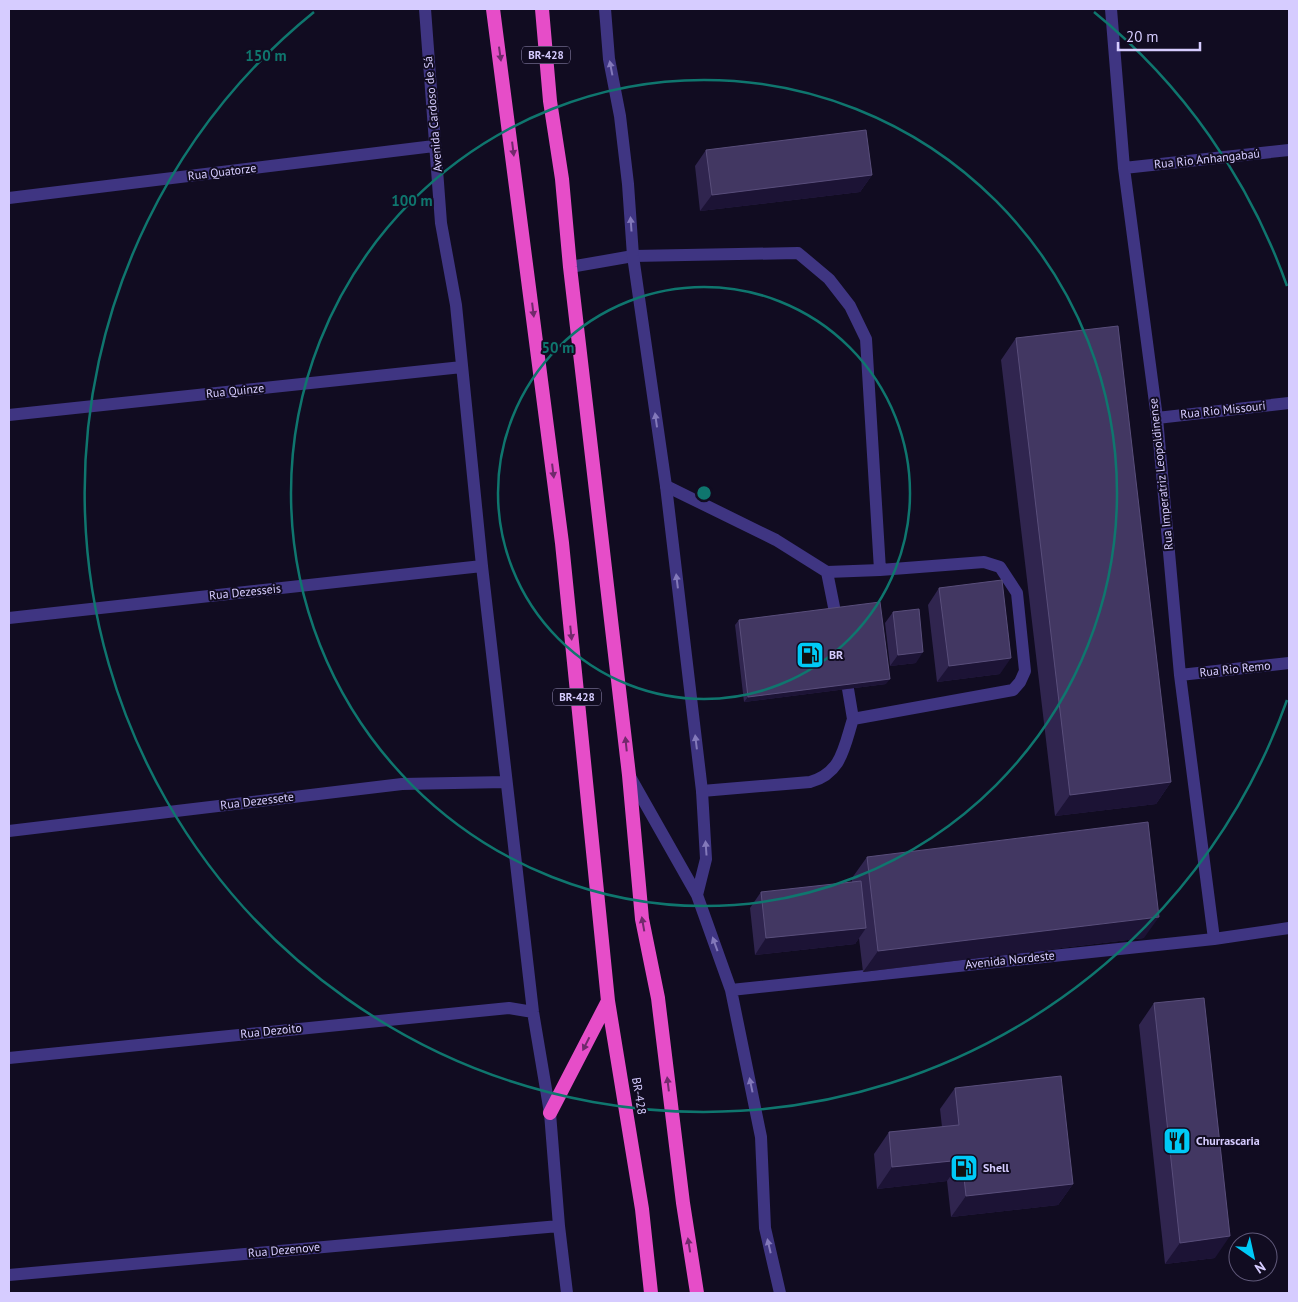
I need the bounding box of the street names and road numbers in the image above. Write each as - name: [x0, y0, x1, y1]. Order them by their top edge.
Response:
- road number: BR-428: [522, 46, 570, 64]
- street label: Avenida Cardoso de Sá: [420, 56, 445, 173]
- street label: Rua Rio Anhangabaú: [1153, 145, 1261, 172]
- street label: Rua Quatorze: [187, 160, 257, 183]
- street label: Rua Quinze: [205, 380, 265, 401]
- street label: Rua Imperatriz Leopoldinense: [1145, 397, 1176, 551]
- street label: Rua Rio Missouri: [1180, 398, 1266, 421]
- street label: Rua Dezesseis: [208, 580, 282, 603]
- street label: Rua Rio Remo: [1199, 657, 1271, 680]
- road number: BR-428: [553, 689, 601, 706]
- street label: Rua Dezessete: [219, 789, 295, 812]
- street label: Avenida Nordeste: [964, 947, 1055, 972]
- street label: Rua Dezoito: [240, 1020, 302, 1041]
- street label: BR-428: [629, 1076, 650, 1116]
- street label: Rua Dezenove: [247, 1239, 321, 1260]

